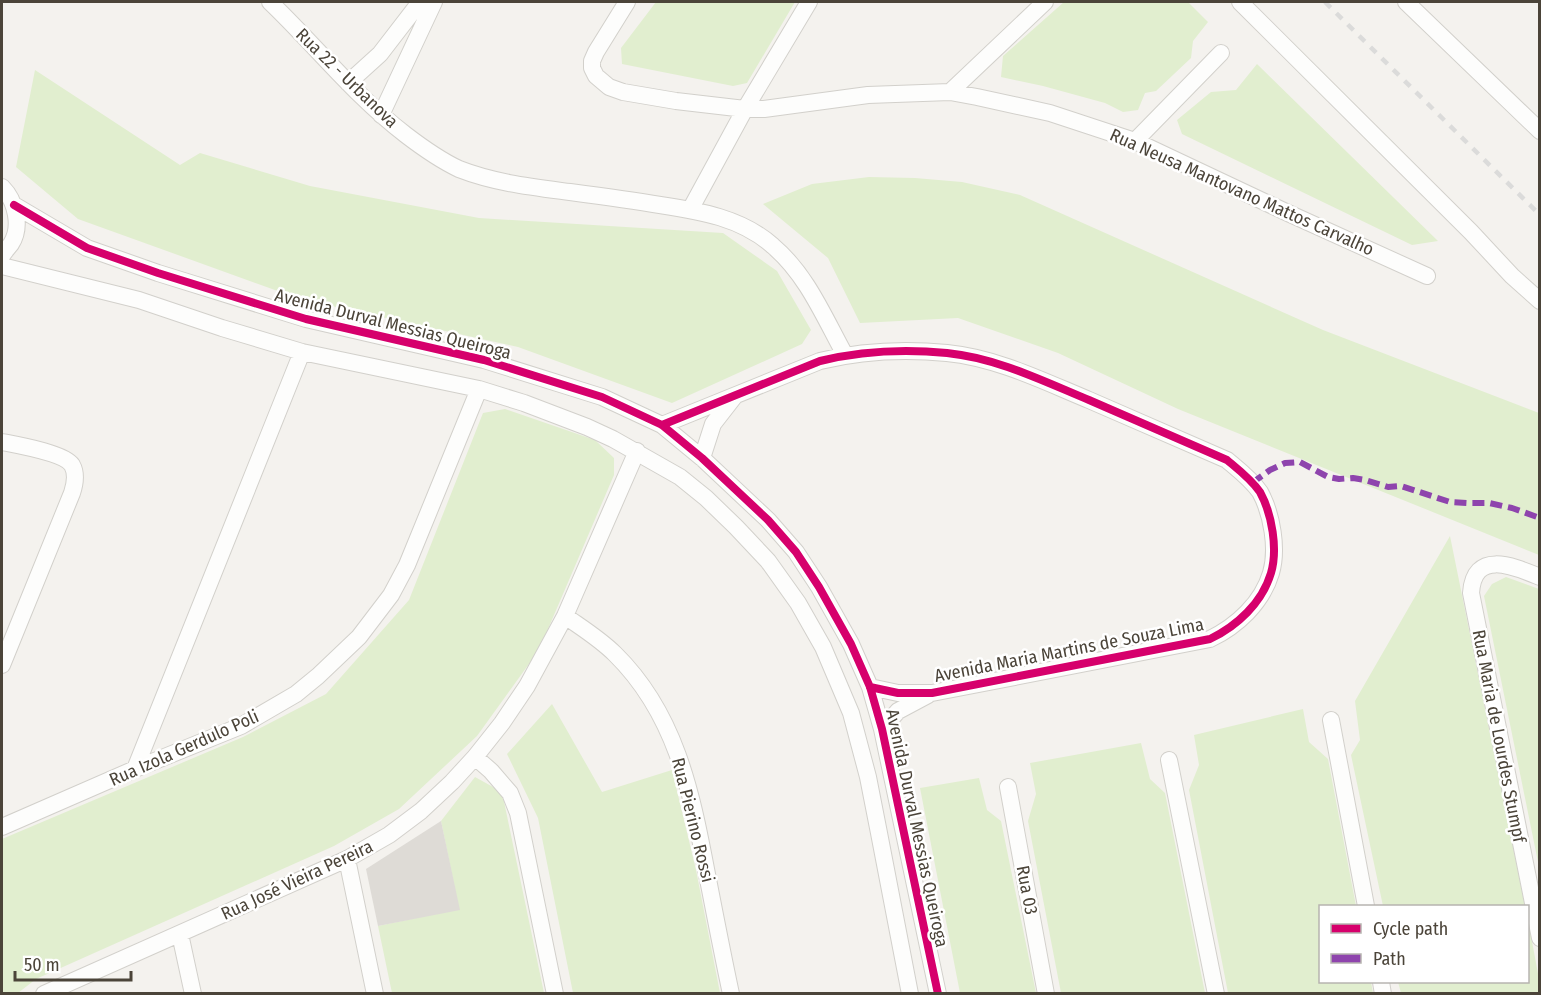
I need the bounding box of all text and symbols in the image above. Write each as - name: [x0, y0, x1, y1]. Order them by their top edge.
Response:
- street label: Rua 22 - Urbanova: [291, 24, 403, 133]
- street label: Rua Neusa Mantovano Mattos Carvalho: [1107, 124, 1377, 260]
- street label: Avenida Durval Messias Queiroga: [272, 284, 514, 364]
- street label: Avenida Maria Martins de Souza Lima: [932, 613, 1206, 687]
- street label: Rua Maria de Lourdes Stumpf: [1468, 628, 1531, 846]
- street label: Rua Izola Gerdulo Poli: [106, 705, 262, 791]
- street label: Avenida Durval Messias Queiroga: [881, 707, 953, 949]
- street label: Rua Pierino Rossi: [667, 755, 719, 885]
- street label: Rua José Vieira Pereira: [218, 835, 377, 925]
- street label: Rua 03: [1011, 864, 1043, 916]
- legend: [1319, 905, 1529, 983]
- text: Cycle path: [1373, 918, 1448, 940]
- scale bar: [15, 944, 130, 982]
- text: Path: [1373, 948, 1406, 970]
- text: 50 m: [24, 954, 60, 976]

